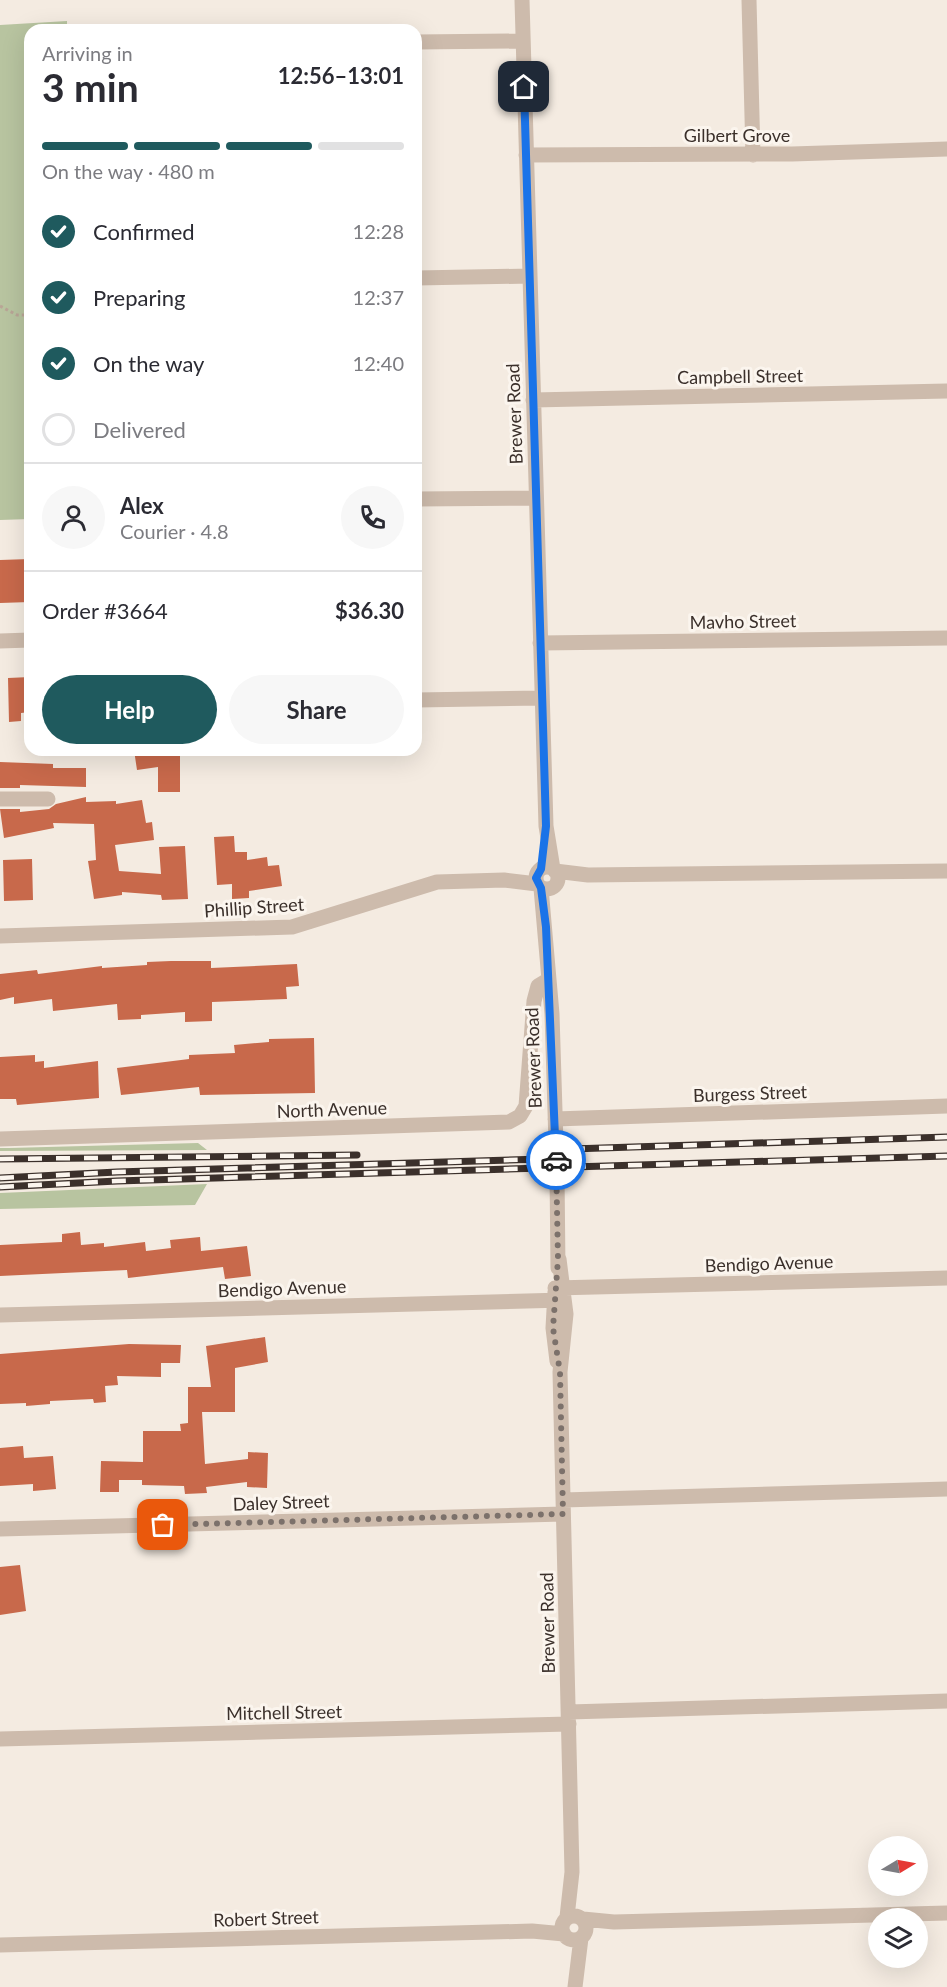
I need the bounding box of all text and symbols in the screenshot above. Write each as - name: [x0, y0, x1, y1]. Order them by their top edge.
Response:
- text: Arriving in: [42, 41, 133, 65]
- pin: [498, 61, 549, 112]
- text: 12:56–13:01: [278, 62, 404, 89]
- text: 3 min: [42, 64, 139, 110]
- icon: home: [507, 70, 540, 103]
- street label: Gilbert Grove: [684, 124, 790, 146]
- text: On the way · 480 m: [42, 159, 215, 183]
- icon: check: [42, 215, 75, 248]
- text: Confirmed: [93, 218, 195, 245]
- text: 12:28: [353, 219, 404, 243]
- icon: check: [42, 281, 75, 314]
- text: Preparing: [93, 284, 185, 311]
- text: 12:37: [353, 285, 404, 309]
- icon: check: [42, 347, 75, 380]
- text: On the way: [93, 350, 204, 377]
- text: 12:40: [353, 351, 404, 375]
- street label: Brewer Road: [501, 363, 527, 465]
- street label: Campbell Street: [677, 364, 804, 388]
- text: Delivered: [93, 416, 186, 443]
- button: person: [42, 486, 105, 549]
- button: phone: [341, 486, 404, 549]
- text: Alex: [120, 492, 164, 519]
- text: Courier · 4.8: [120, 519, 229, 543]
- text: Order #3664: [42, 597, 168, 624]
- text: $36.30: [335, 597, 404, 624]
- street label: Mavho Street: [689, 609, 797, 633]
- button: Help: [42, 675, 217, 744]
- button: Share: [229, 675, 404, 744]
- street label: Phillip Street: [203, 893, 305, 921]
- street label: Brewer Road: [520, 1007, 546, 1109]
- street label: Burgess Street: [693, 1080, 808, 1106]
- street label: North Avenue: [276, 1096, 388, 1122]
- courier: [526, 1130, 586, 1190]
- icon: car: [540, 1144, 573, 1177]
- street label: Bendigo Avenue: [704, 1250, 834, 1276]
- street label: Bendigo Avenue: [217, 1275, 347, 1301]
- street label: Daley Street: [232, 1489, 330, 1515]
- pin: [137, 1499, 188, 1550]
- icon: bag: [146, 1508, 179, 1541]
- street label: Brewer Road: [535, 1572, 559, 1674]
- street label: Mitchell Street: [226, 1700, 343, 1724]
- north arrow: [868, 1836, 928, 1896]
- map controls: [868, 1836, 928, 1968]
- street label: Robert Street: [213, 1905, 320, 1931]
- button: layers: [868, 1908, 928, 1968]

